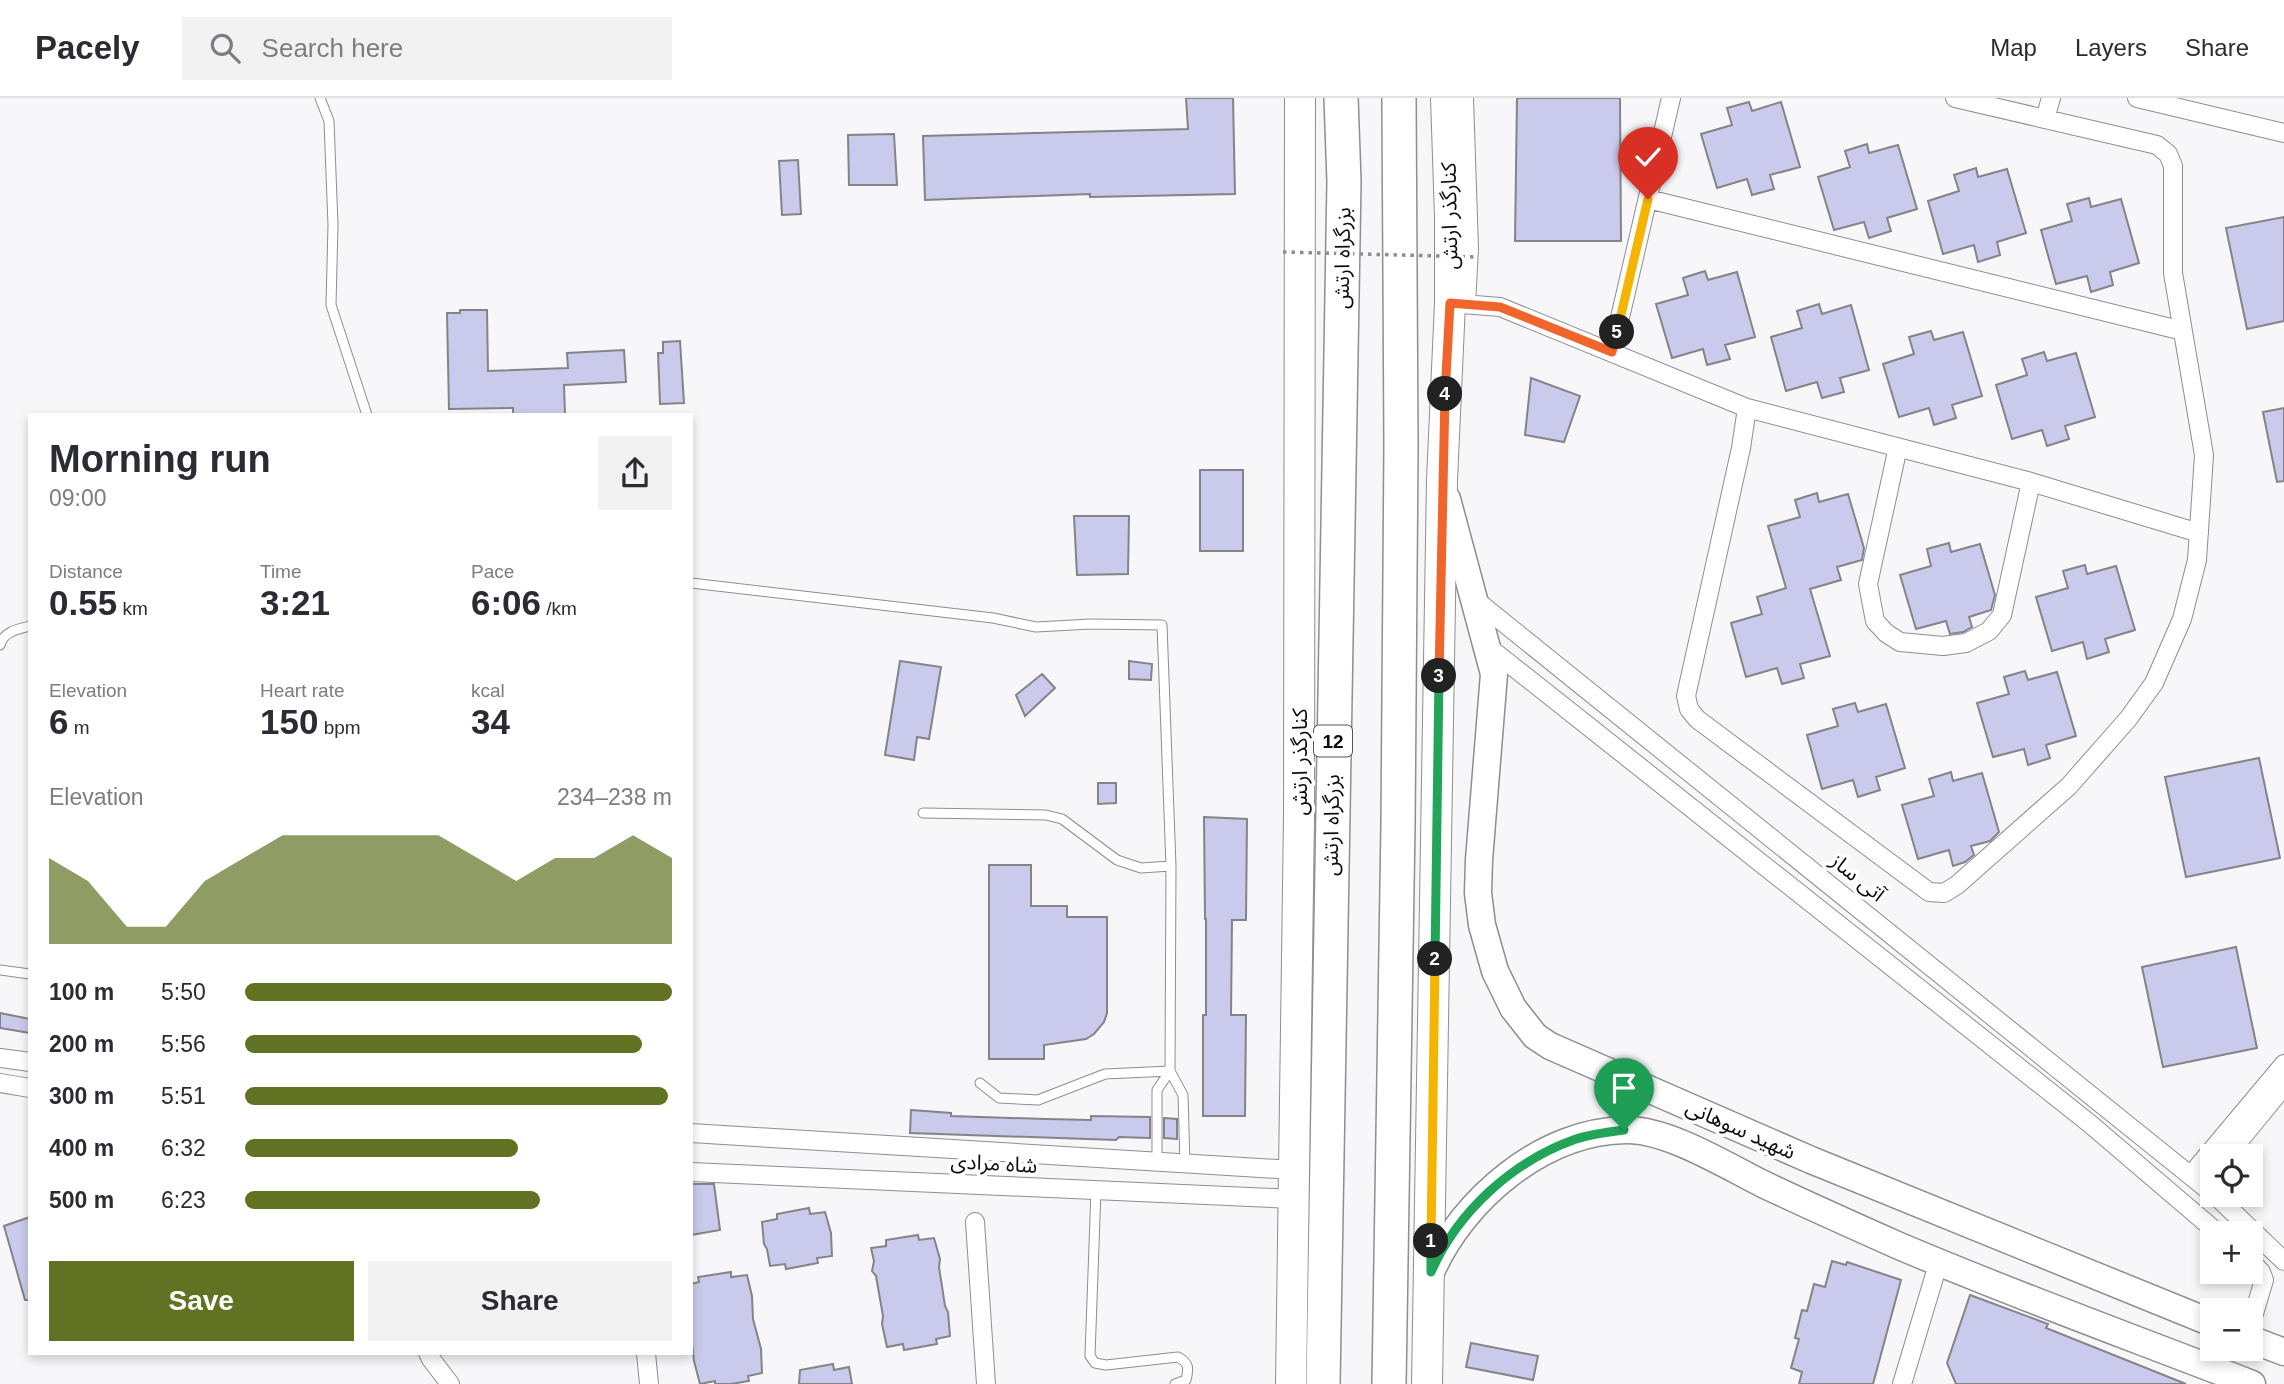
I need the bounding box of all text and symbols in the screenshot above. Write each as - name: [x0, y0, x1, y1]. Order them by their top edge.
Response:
- search box: [182, 17, 672, 80]
- text: Pacely: [35, 29, 140, 66]
- icon: search: [206, 29, 244, 67]
- text: Search here: [262, 33, 403, 63]
- text: Map: [1990, 34, 2037, 61]
- text: Layers: [2075, 34, 2147, 61]
- text: Share: [2185, 34, 2249, 61]
- pin: [1618, 127, 1678, 199]
- icon: check: [1629, 138, 1667, 176]
- street label: کنارگذر ارتش: [1437, 162, 1462, 270]
- street label: بزرگراه ارتش: [1330, 207, 1355, 309]
- pin: 5: [1600, 314, 1634, 350]
- text: 5: [1611, 321, 1622, 342]
- pin: 4: [1428, 376, 1462, 412]
- text: 4: [1439, 383, 1450, 404]
- button: share: [598, 436, 672, 510]
- text: Morning run: [49, 438, 271, 480]
- text: 09:00: [49, 485, 107, 511]
- text: Distance: [49, 561, 123, 582]
- text: Time: [260, 561, 302, 582]
- text: Pace: [471, 561, 514, 582]
- text: 0.55: [49, 583, 117, 622]
- text: 3:21: [260, 583, 330, 622]
- text: 6:06: [471, 583, 541, 622]
- text: km: [117, 598, 148, 619]
- text: /km: [541, 598, 577, 619]
- pin: 3: [1422, 658, 1456, 694]
- text: 3: [1433, 665, 1444, 686]
- text: Elevation: [49, 680, 127, 701]
- text: Heart rate: [260, 680, 344, 701]
- text: kcal: [471, 680, 505, 701]
- text: 6: [49, 702, 68, 741]
- text: 150: [260, 702, 318, 741]
- text: 34: [471, 702, 510, 741]
- street label: کنارگذر ارتش: [1288, 708, 1312, 816]
- text: m: [68, 717, 90, 738]
- text: bpm: [318, 717, 361, 738]
- road number: 12: [1314, 726, 1352, 756]
- street label: بزرگراه ارتش: [1319, 774, 1344, 876]
- text: Elevation: [49, 784, 144, 810]
- text: 234–238 m: [557, 784, 672, 810]
- street label: آتی ساز: [1825, 848, 1890, 907]
- pin: 2: [1418, 942, 1452, 976]
- text: 2: [1429, 948, 1440, 969]
- text: 100 m: [49, 979, 114, 1005]
- text: 5:50: [161, 979, 206, 1005]
- text: 200 m: [49, 1031, 114, 1057]
- text: 5:56: [161, 1031, 206, 1057]
- pin: [1594, 1058, 1654, 1130]
- icon: arrive: [1605, 1069, 1643, 1107]
- text: 300 m: [49, 1083, 114, 1109]
- text: 5:51: [161, 1083, 206, 1109]
- street label: شهید سوهانی: [1682, 1095, 1799, 1164]
- text: 400 m: [49, 1135, 114, 1161]
- text: 6:32: [161, 1135, 206, 1161]
- map controls: [2200, 1144, 2263, 1361]
- button: locate: [2200, 1144, 2263, 1207]
- street label: شاه مرادی: [950, 1149, 1038, 1178]
- text: 500 m: [49, 1187, 114, 1213]
- text: 6:23: [161, 1187, 206, 1213]
- button: +: [2200, 1221, 2263, 1284]
- pin: 1: [1414, 1224, 1448, 1258]
- text: 1: [1425, 1230, 1436, 1251]
- button: Save: [49, 1261, 354, 1341]
- button: Share: [368, 1261, 672, 1341]
- button: −: [2200, 1298, 2263, 1361]

